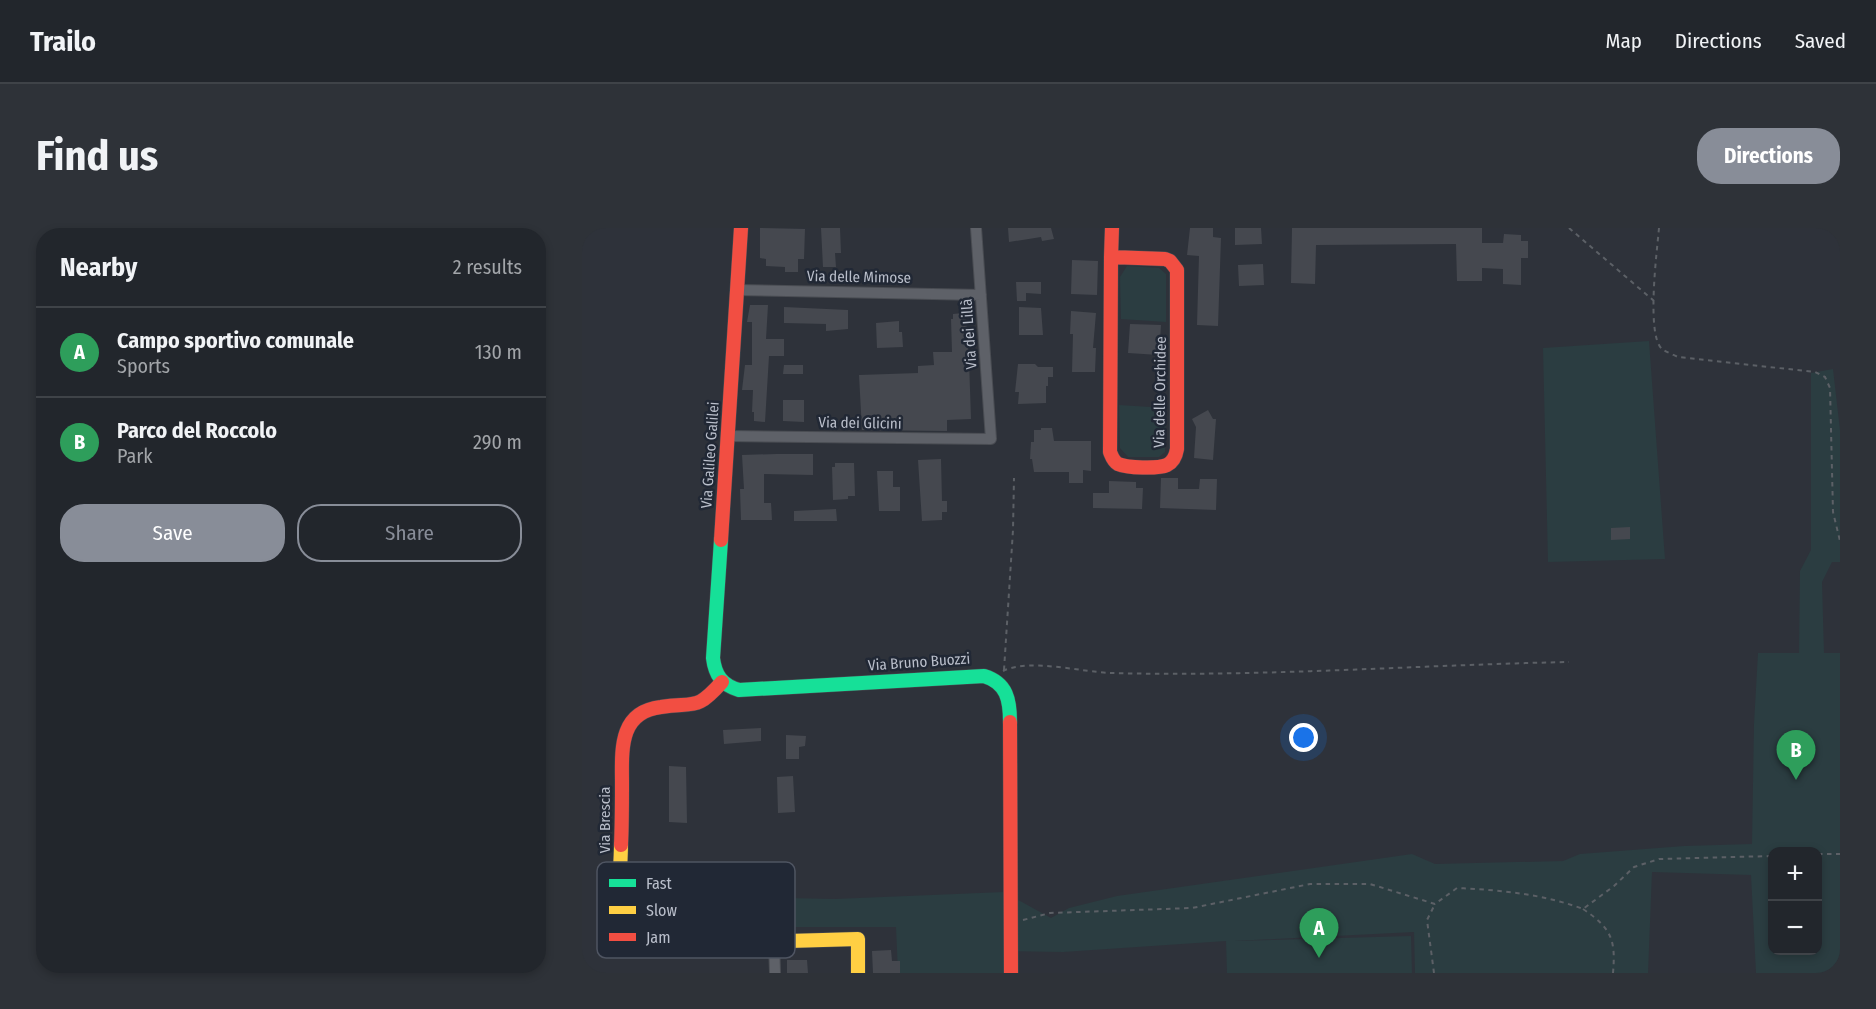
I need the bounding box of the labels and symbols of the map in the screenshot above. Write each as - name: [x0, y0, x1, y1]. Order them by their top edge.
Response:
- street label: Via delle Mimose: [807, 267, 911, 287]
- street label: Via dei Lillà: [958, 298, 980, 370]
- street label: Via delle Orchidee: [1150, 336, 1170, 448]
- street label: Via Galileo Galilei: [697, 401, 723, 509]
- street label: Via dei Glicini: [818, 413, 902, 433]
- street label: Via Bruno Buozzi: [867, 649, 971, 675]
- your location: [1289, 723, 1318, 752]
- pin: B: [1776, 730, 1816, 780]
- street label: Via Brescia: [596, 787, 614, 853]
- legend: [597, 862, 795, 958]
- text: Fast: [646, 874, 673, 893]
- text: Slow: [646, 901, 677, 920]
- pin: A: [1300, 908, 1338, 958]
- text: Jam: [646, 928, 671, 947]

